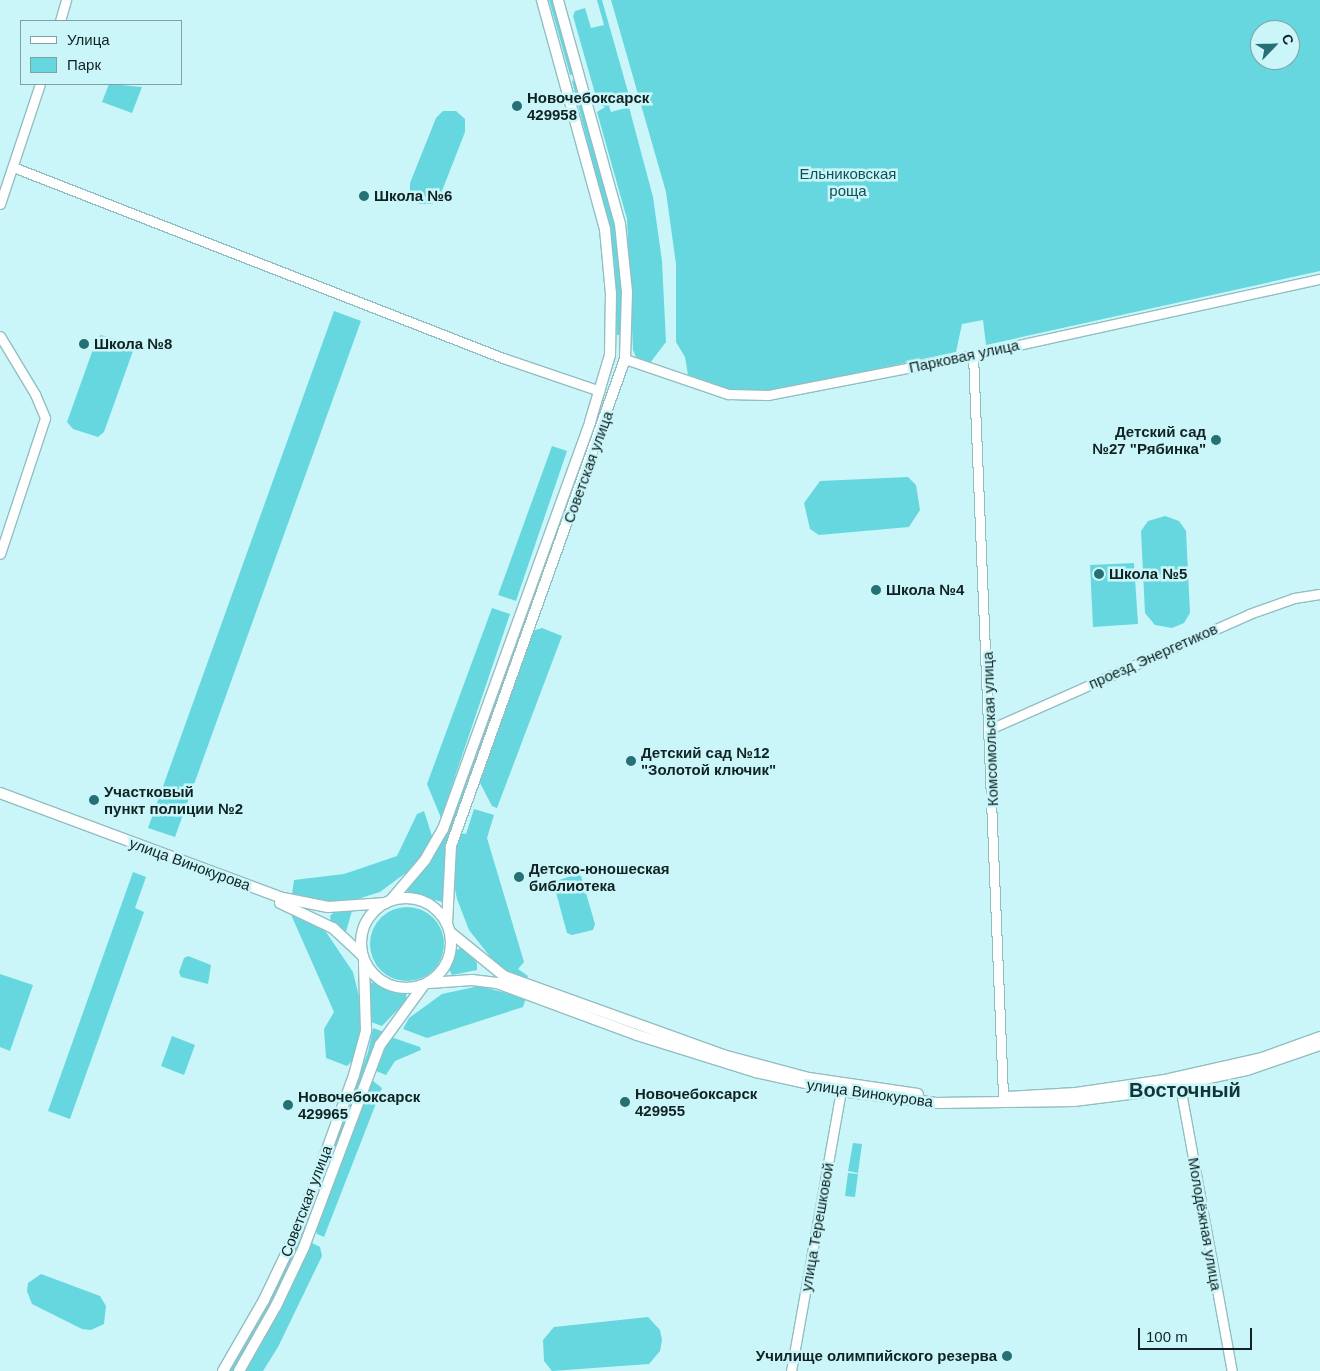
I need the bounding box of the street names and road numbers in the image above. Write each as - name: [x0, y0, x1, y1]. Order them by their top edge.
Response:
- street label: Парковая улица: [907, 336, 1021, 376]
- street label: Советская улица: [559, 409, 617, 525]
- street label: проезд Энергетиков: [1086, 619, 1220, 693]
- street label: Комсомольская улица: [978, 651, 1002, 807]
- street label: улица Винокурова: [127, 834, 253, 894]
- street label: улица Винокурова: [806, 1075, 934, 1111]
- street label: Советская улица: [276, 1143, 336, 1259]
- street label: Молодёжная улица: [1184, 1156, 1226, 1292]
- street label: улица Терешковой: [797, 1161, 837, 1293]

